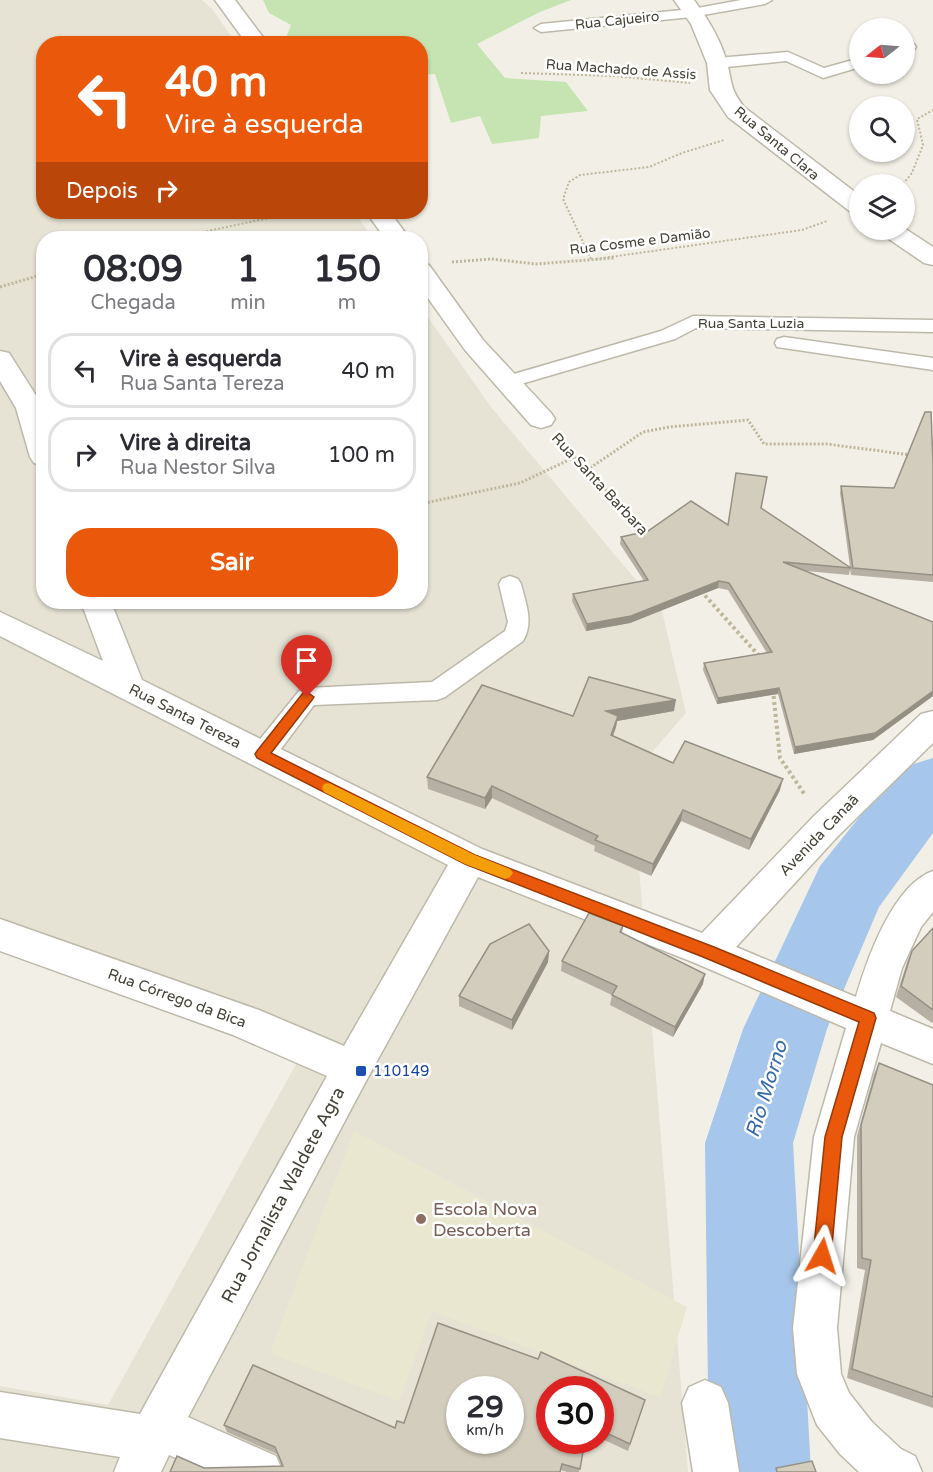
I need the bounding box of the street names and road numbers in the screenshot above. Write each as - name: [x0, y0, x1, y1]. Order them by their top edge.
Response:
- street label: Rua Cajueiro: [574, 8, 660, 33]
- street label: Rua Machado de Assis: [545, 56, 697, 83]
- street label: Rua Santa Clara: [731, 103, 823, 184]
- street label: Rua Cosme e Damião: [569, 224, 711, 259]
- street label: Rua Santa Luzia: [698, 315, 804, 332]
- street label: Rua Santa Barbara: [548, 429, 652, 539]
- street label: Rua Santa Tereza: [126, 680, 244, 752]
- street label: Avenida Canaã: [776, 790, 862, 880]
- street label: Rua Córrego da Bica: [105, 965, 249, 1031]
- street label: Rua Jornalista Waldete Agra: [217, 1083, 349, 1307]

